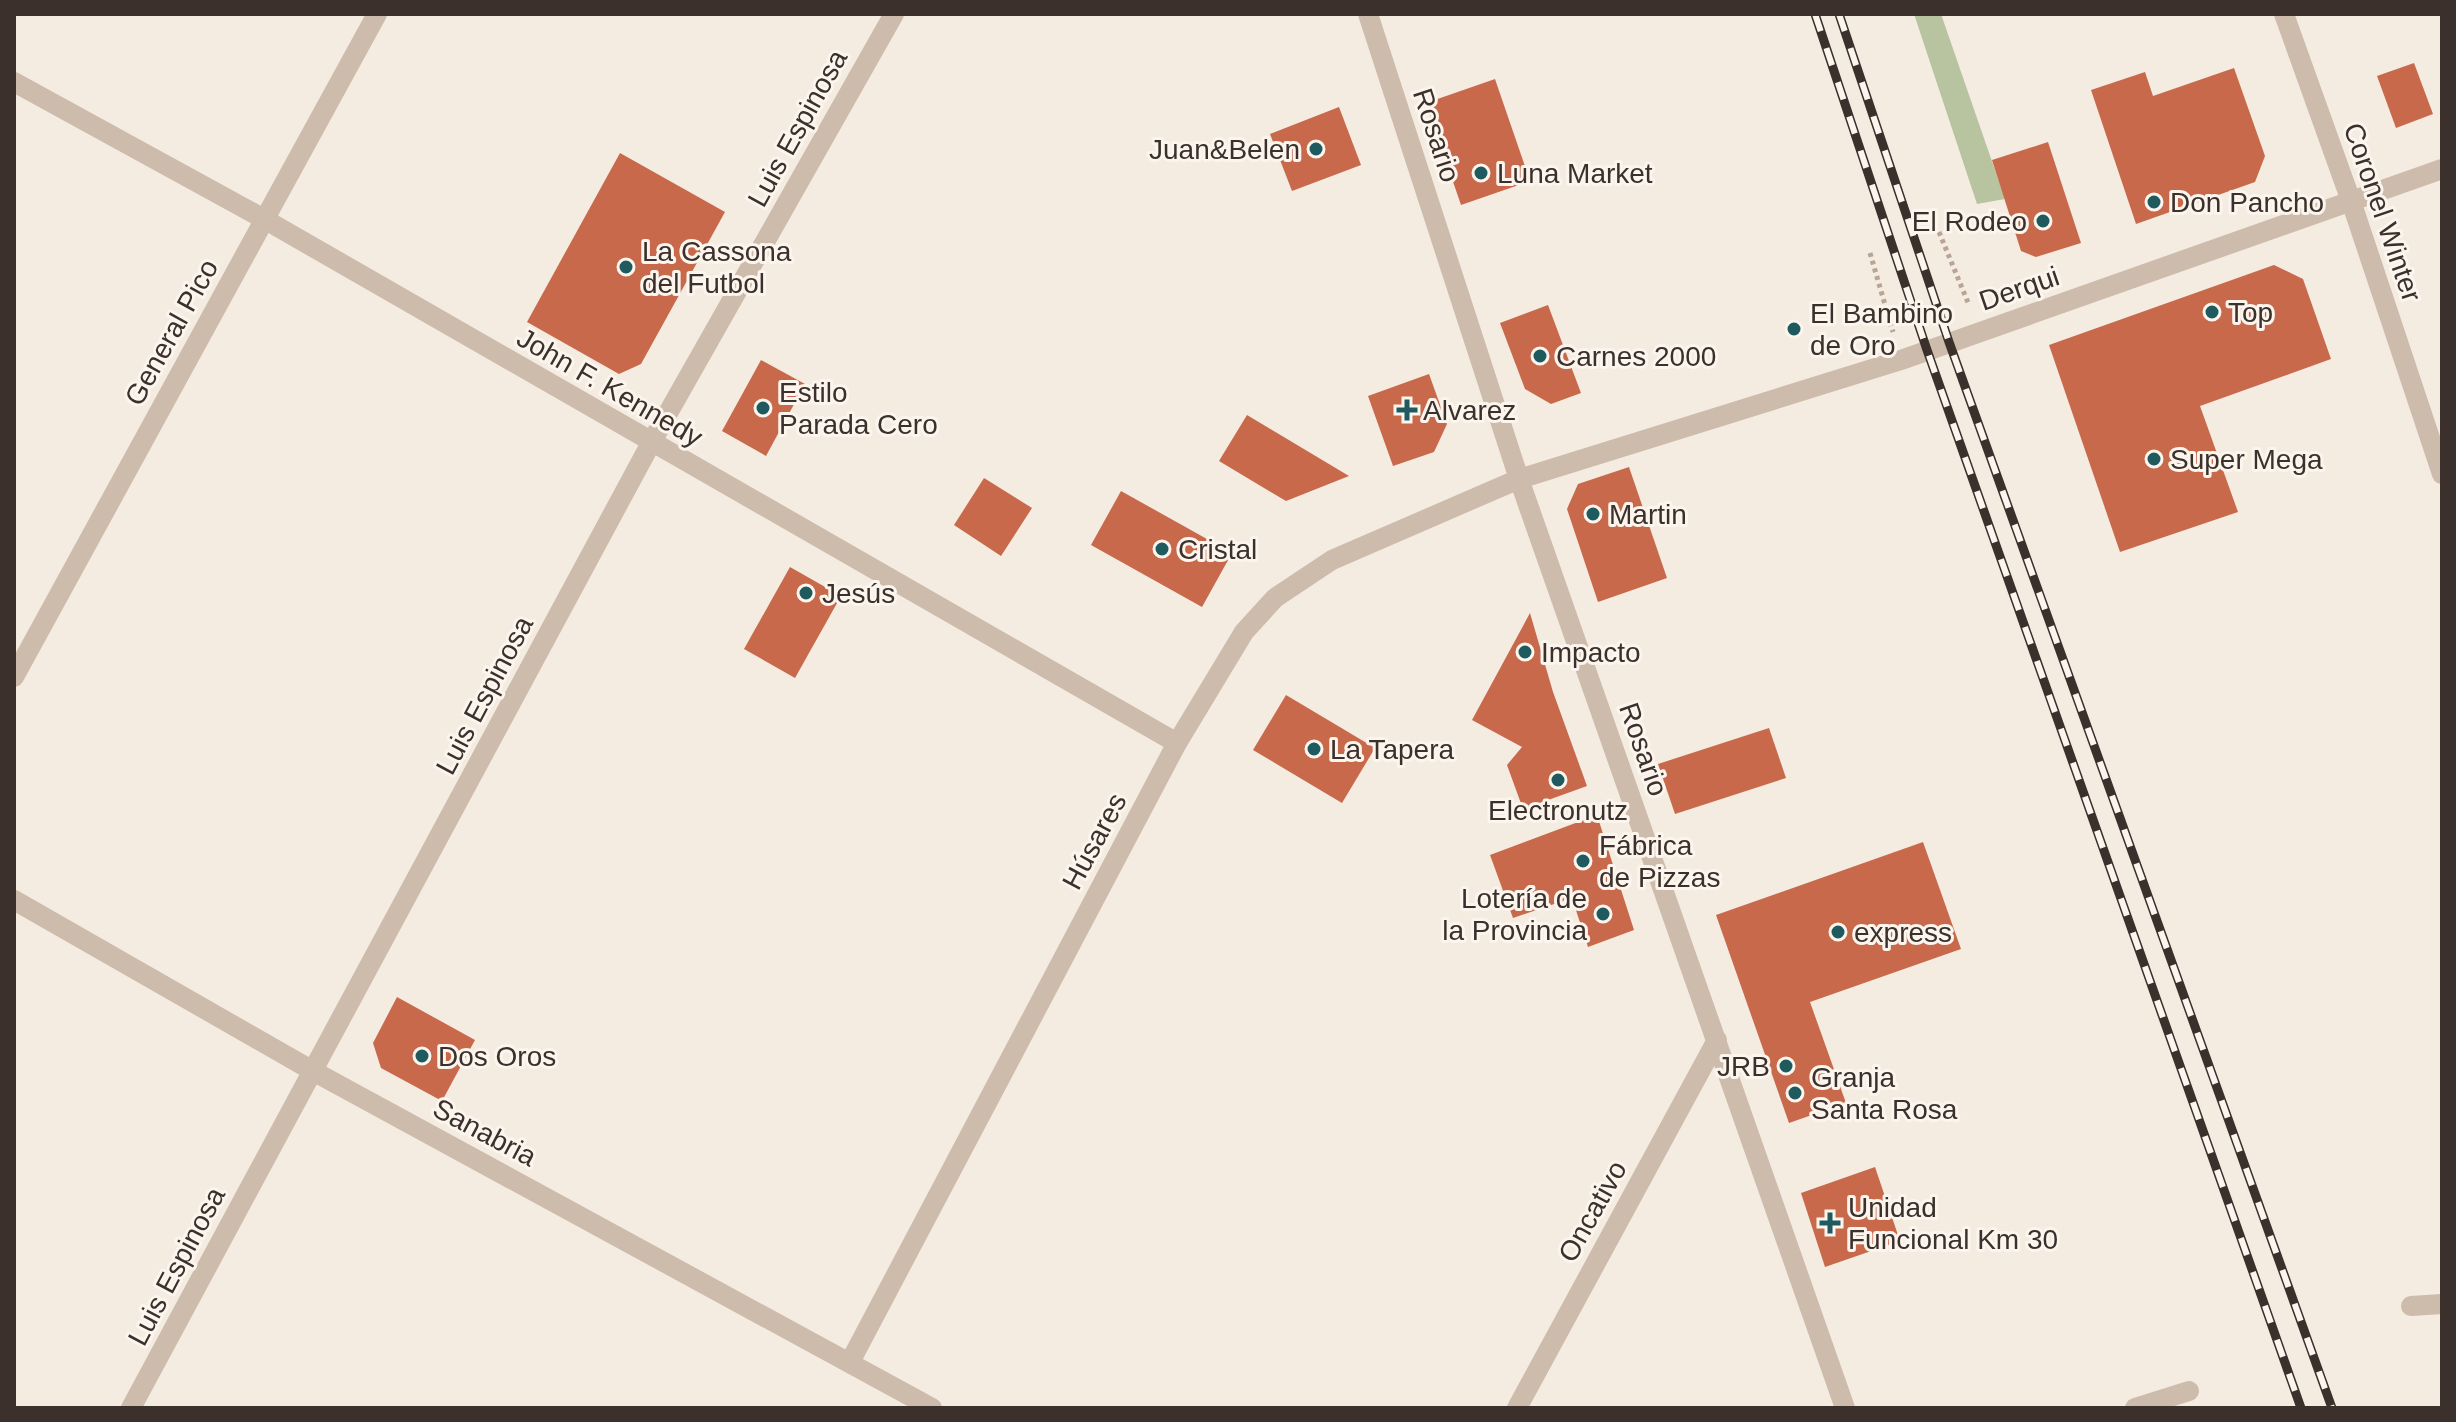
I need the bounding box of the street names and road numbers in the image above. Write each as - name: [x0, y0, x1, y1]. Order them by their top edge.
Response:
- street label: Luis Espinosa: [742, 44, 853, 212]
- street label: Rosario: [1407, 84, 1466, 186]
- street label: Coronel Winter: [2337, 119, 2428, 305]
- street label: General Pico: [119, 254, 224, 411]
- street label: Derqui: [1975, 260, 2063, 317]
- street label: John F. Kennedy: [512, 322, 708, 453]
- street label: Luis Espinosa: [430, 611, 539, 779]
- street label: Rosario: [1613, 699, 1674, 800]
- street label: Húsares: [1056, 788, 1133, 895]
- street label: Sanabria: [428, 1092, 542, 1173]
- street label: Oncativo: [1552, 1155, 1633, 1267]
- street label: Luis Espinosa: [122, 1182, 231, 1350]

